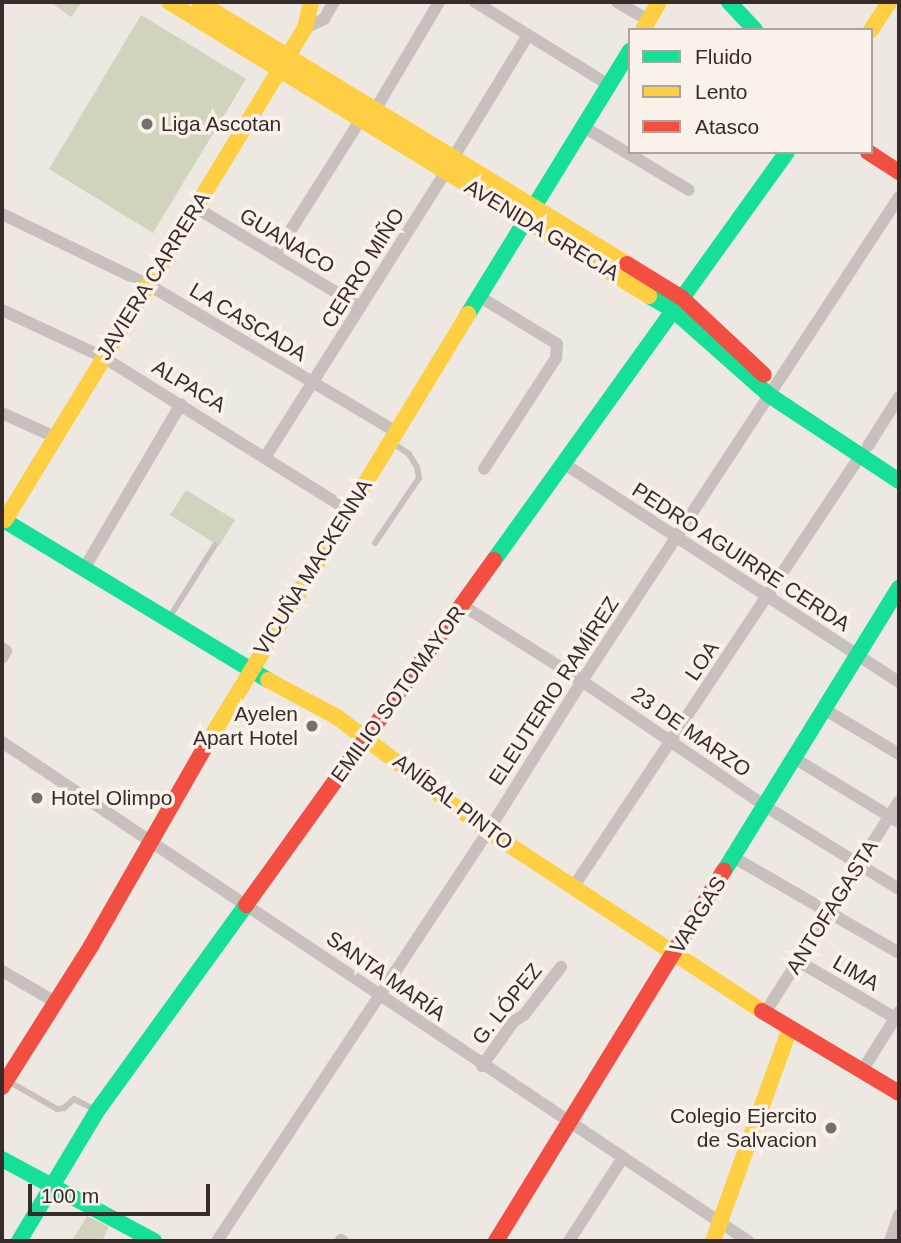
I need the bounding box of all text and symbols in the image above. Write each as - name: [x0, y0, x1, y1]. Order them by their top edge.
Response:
- legend: [628, 28, 873, 154]
- text: Fluido: [695, 45, 752, 68]
- text: Lento: [695, 80, 748, 103]
- place label: Liga Ascotan: [161, 111, 282, 137]
- text: Atasco: [695, 115, 759, 138]
- marker: Liga Ascotan: [139, 116, 155, 132]
- street label: AVENIDA GRECIA: [460, 174, 624, 286]
- street label: JAVIERA CARRERA: [91, 187, 215, 365]
- street label: GUANACO: [235, 203, 339, 279]
- street label: CERRO MIÑO: [316, 203, 410, 333]
- street label: LA CASCADA: [184, 277, 312, 367]
- street label: ALPACA: [148, 354, 230, 418]
- street label: VICUÑA MACKENNA: [248, 474, 378, 660]
- street label: PEDRO AGUIRRE CERDA: [627, 477, 855, 637]
- street label: ELEUTERIO RAMÍREZ: [484, 592, 624, 790]
- street label: EMILIO SOTOMAYOR: [326, 601, 470, 787]
- street label: LOA: [680, 637, 724, 685]
- street label: 23 DE MARZO: [626, 682, 756, 782]
- place label: Ayelen Apart Hotel: [193, 701, 298, 751]
- marker: Ayelen Apart Hotel: [304, 718, 320, 734]
- street label: ANÍBAL PINTO: [388, 749, 518, 855]
- place label: Hotel Olimpo: [51, 785, 172, 811]
- marker: Hotel Olimpo: [29, 790, 45, 806]
- street label: ANTOFAGASTA: [781, 835, 883, 979]
- street label: VARGAS: [665, 872, 731, 958]
- street label: SANTA MARÍA: [321, 925, 451, 1027]
- street label: LIMA: [828, 950, 884, 996]
- street label: G. LÓPEZ: [467, 958, 547, 1050]
- place label: Colegio Ejercito de Salvacion: [670, 1103, 817, 1153]
- marker: Colegio Ejercito de Salvacion: [823, 1120, 839, 1136]
- scale bar: [32, 1170, 214, 1214]
- text: 100 m: [41, 1184, 99, 1207]

